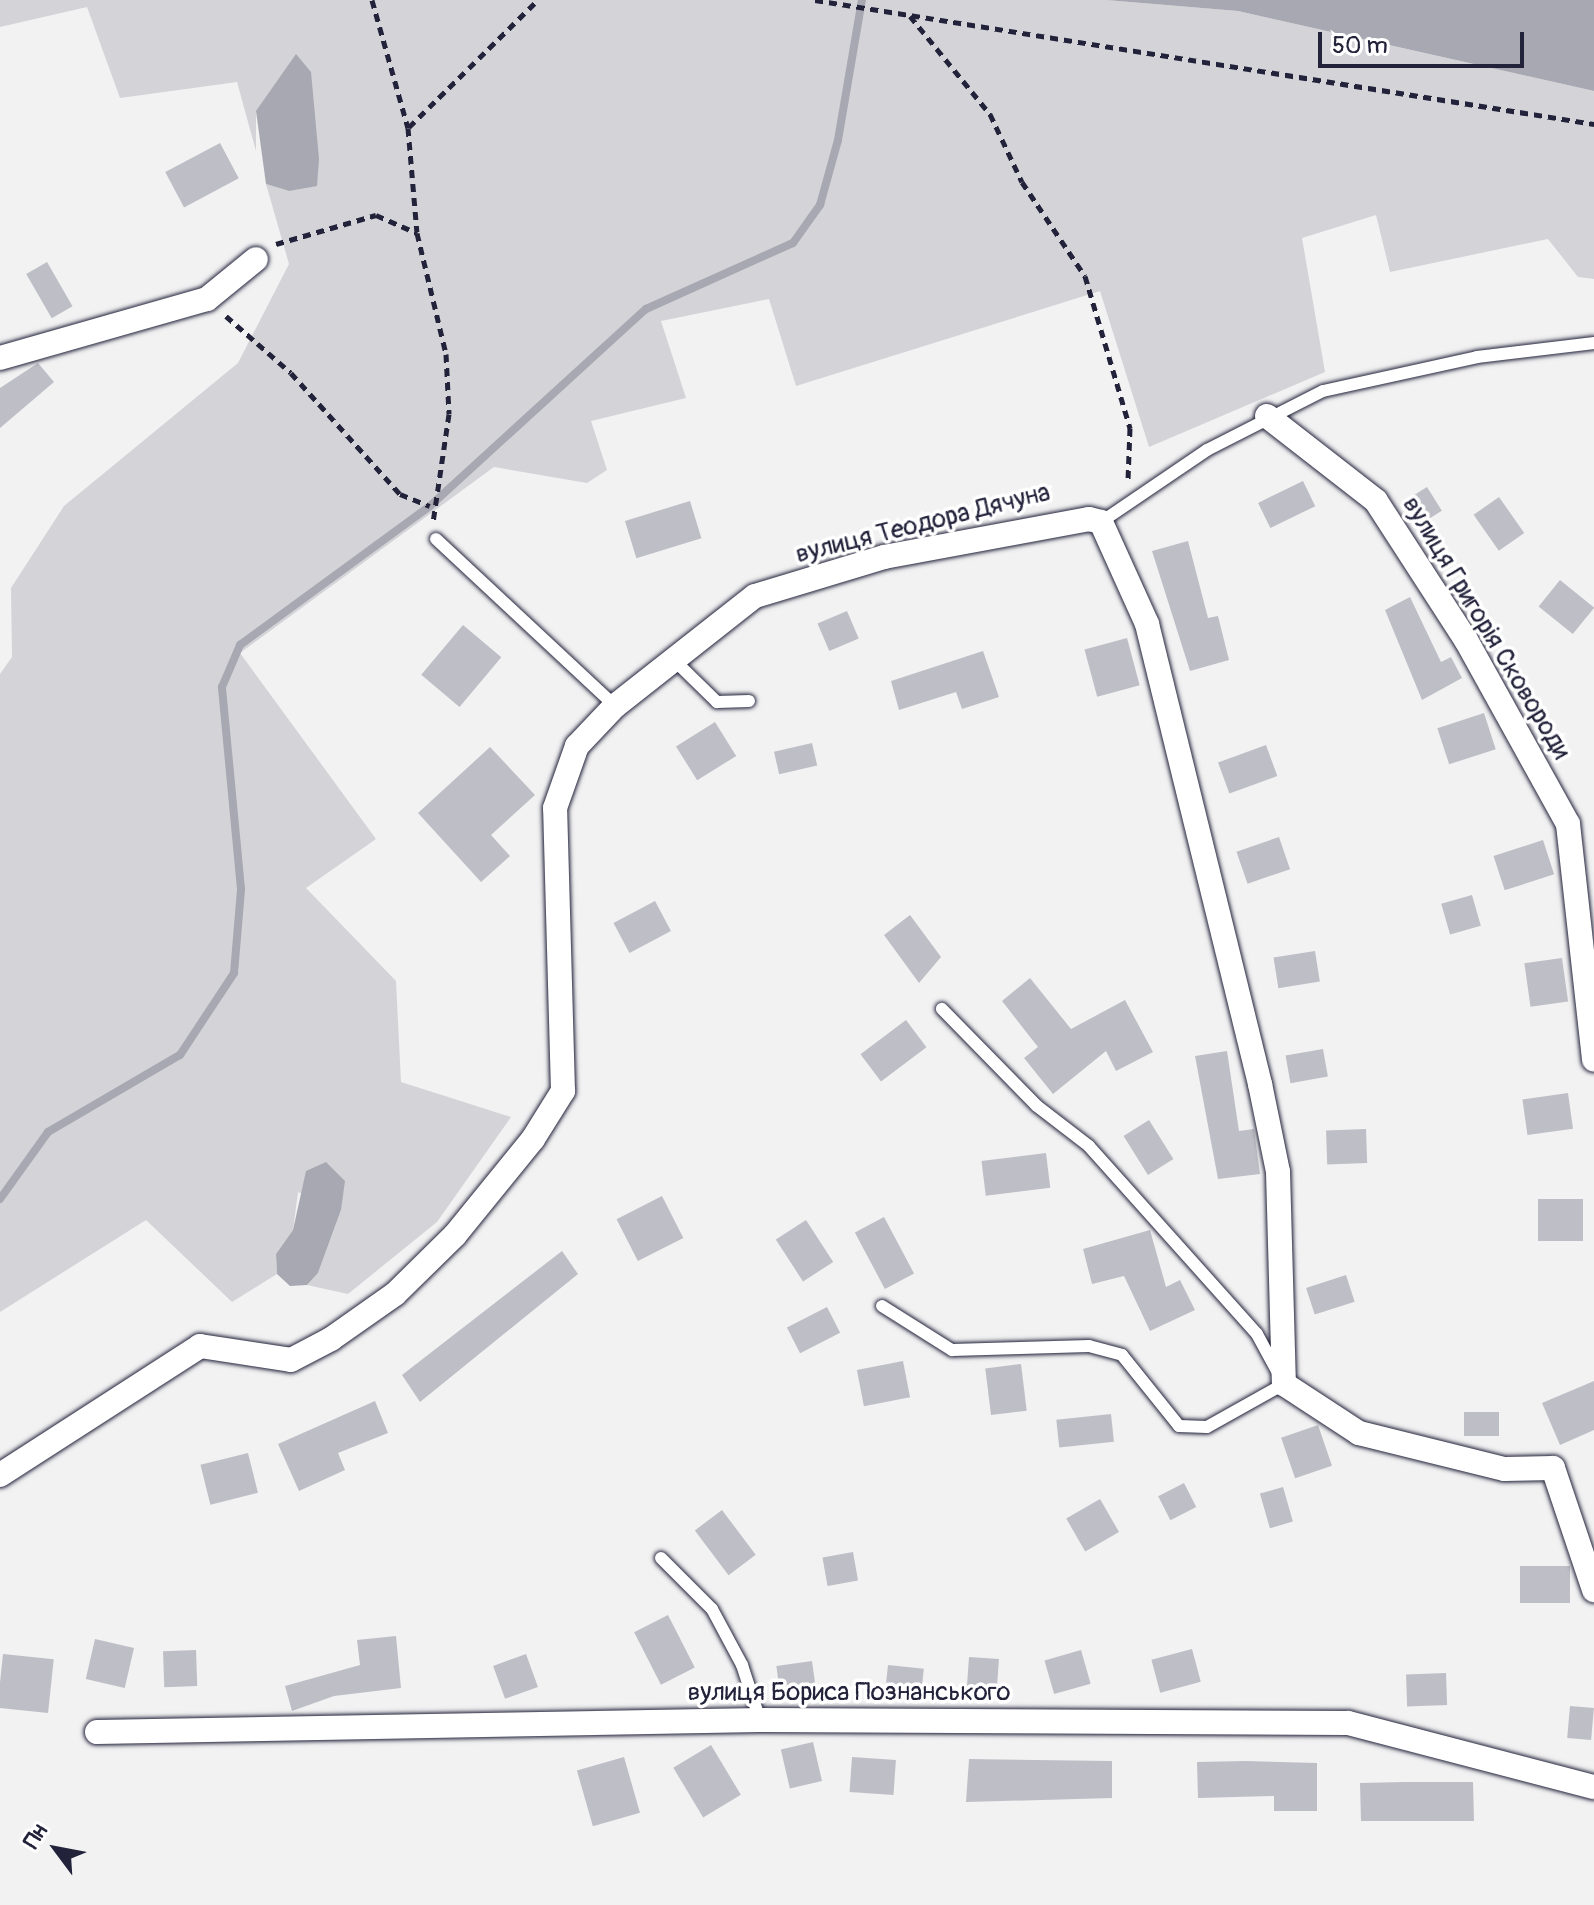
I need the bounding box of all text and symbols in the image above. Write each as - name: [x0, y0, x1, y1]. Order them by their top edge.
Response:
- scale bar: [1322, 16, 1528, 66]
- text: 50 m: [1332, 31, 1388, 60]
- street label: вулиця Теодора Дячуна: [793, 477, 1053, 571]
- street label: вулиця Григорія Сковороди: [1395, 491, 1577, 765]
- street label: вулиця Бориса Познанського: [687, 1677, 1011, 1709]
- north arrow: [16, 1809, 96, 1889]
- text: Пн: [17, 1819, 54, 1854]

